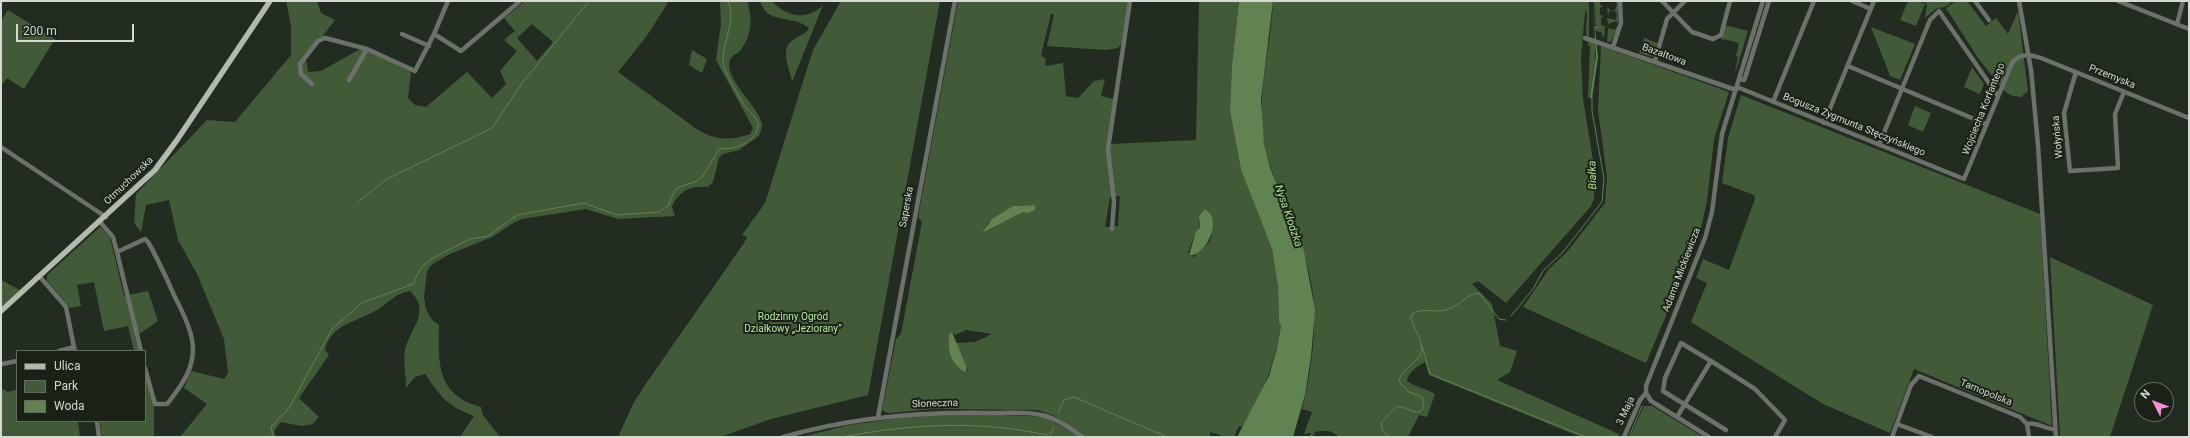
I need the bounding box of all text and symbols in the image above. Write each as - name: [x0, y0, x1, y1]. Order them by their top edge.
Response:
- scale bar: [18, 16, 136, 42]
- text: 200 m: [23, 24, 57, 38]
- street label: Bazaltowa: [1640, 41, 1688, 69]
- street label: Wojciecha Korfantego: [1960, 61, 2008, 157]
- street label: Przemyska: [2087, 62, 2137, 92]
- street label: Bogusza Zygmunta Stęczyńskiego: [1781, 91, 1927, 159]
- street label: Wołyńska: [2050, 115, 2066, 159]
- street label: Otmuchowska: [102, 154, 156, 208]
- water label: Białka: [1586, 160, 1600, 190]
- water label: Nysa Kłodzka: [1271, 183, 1305, 249]
- street label: Saperska: [898, 186, 916, 228]
- street label: Adama Mickiewicza: [1660, 226, 1704, 314]
- park label: Rodzinny Ogród Działkowy „Jeziorany”: [744, 311, 842, 334]
- legend: [16, 350, 146, 422]
- text: Ulica: [54, 359, 80, 373]
- street label: Tarnopolska: [1958, 377, 2014, 409]
- text: Park: [54, 379, 78, 393]
- north arrow: [2134, 382, 2174, 422]
- text: N: [2138, 387, 2153, 402]
- street label: 3 Maja: [1614, 395, 1638, 427]
- street label: Słoneczna: [912, 397, 958, 411]
- text: Woda: [54, 399, 85, 413]

